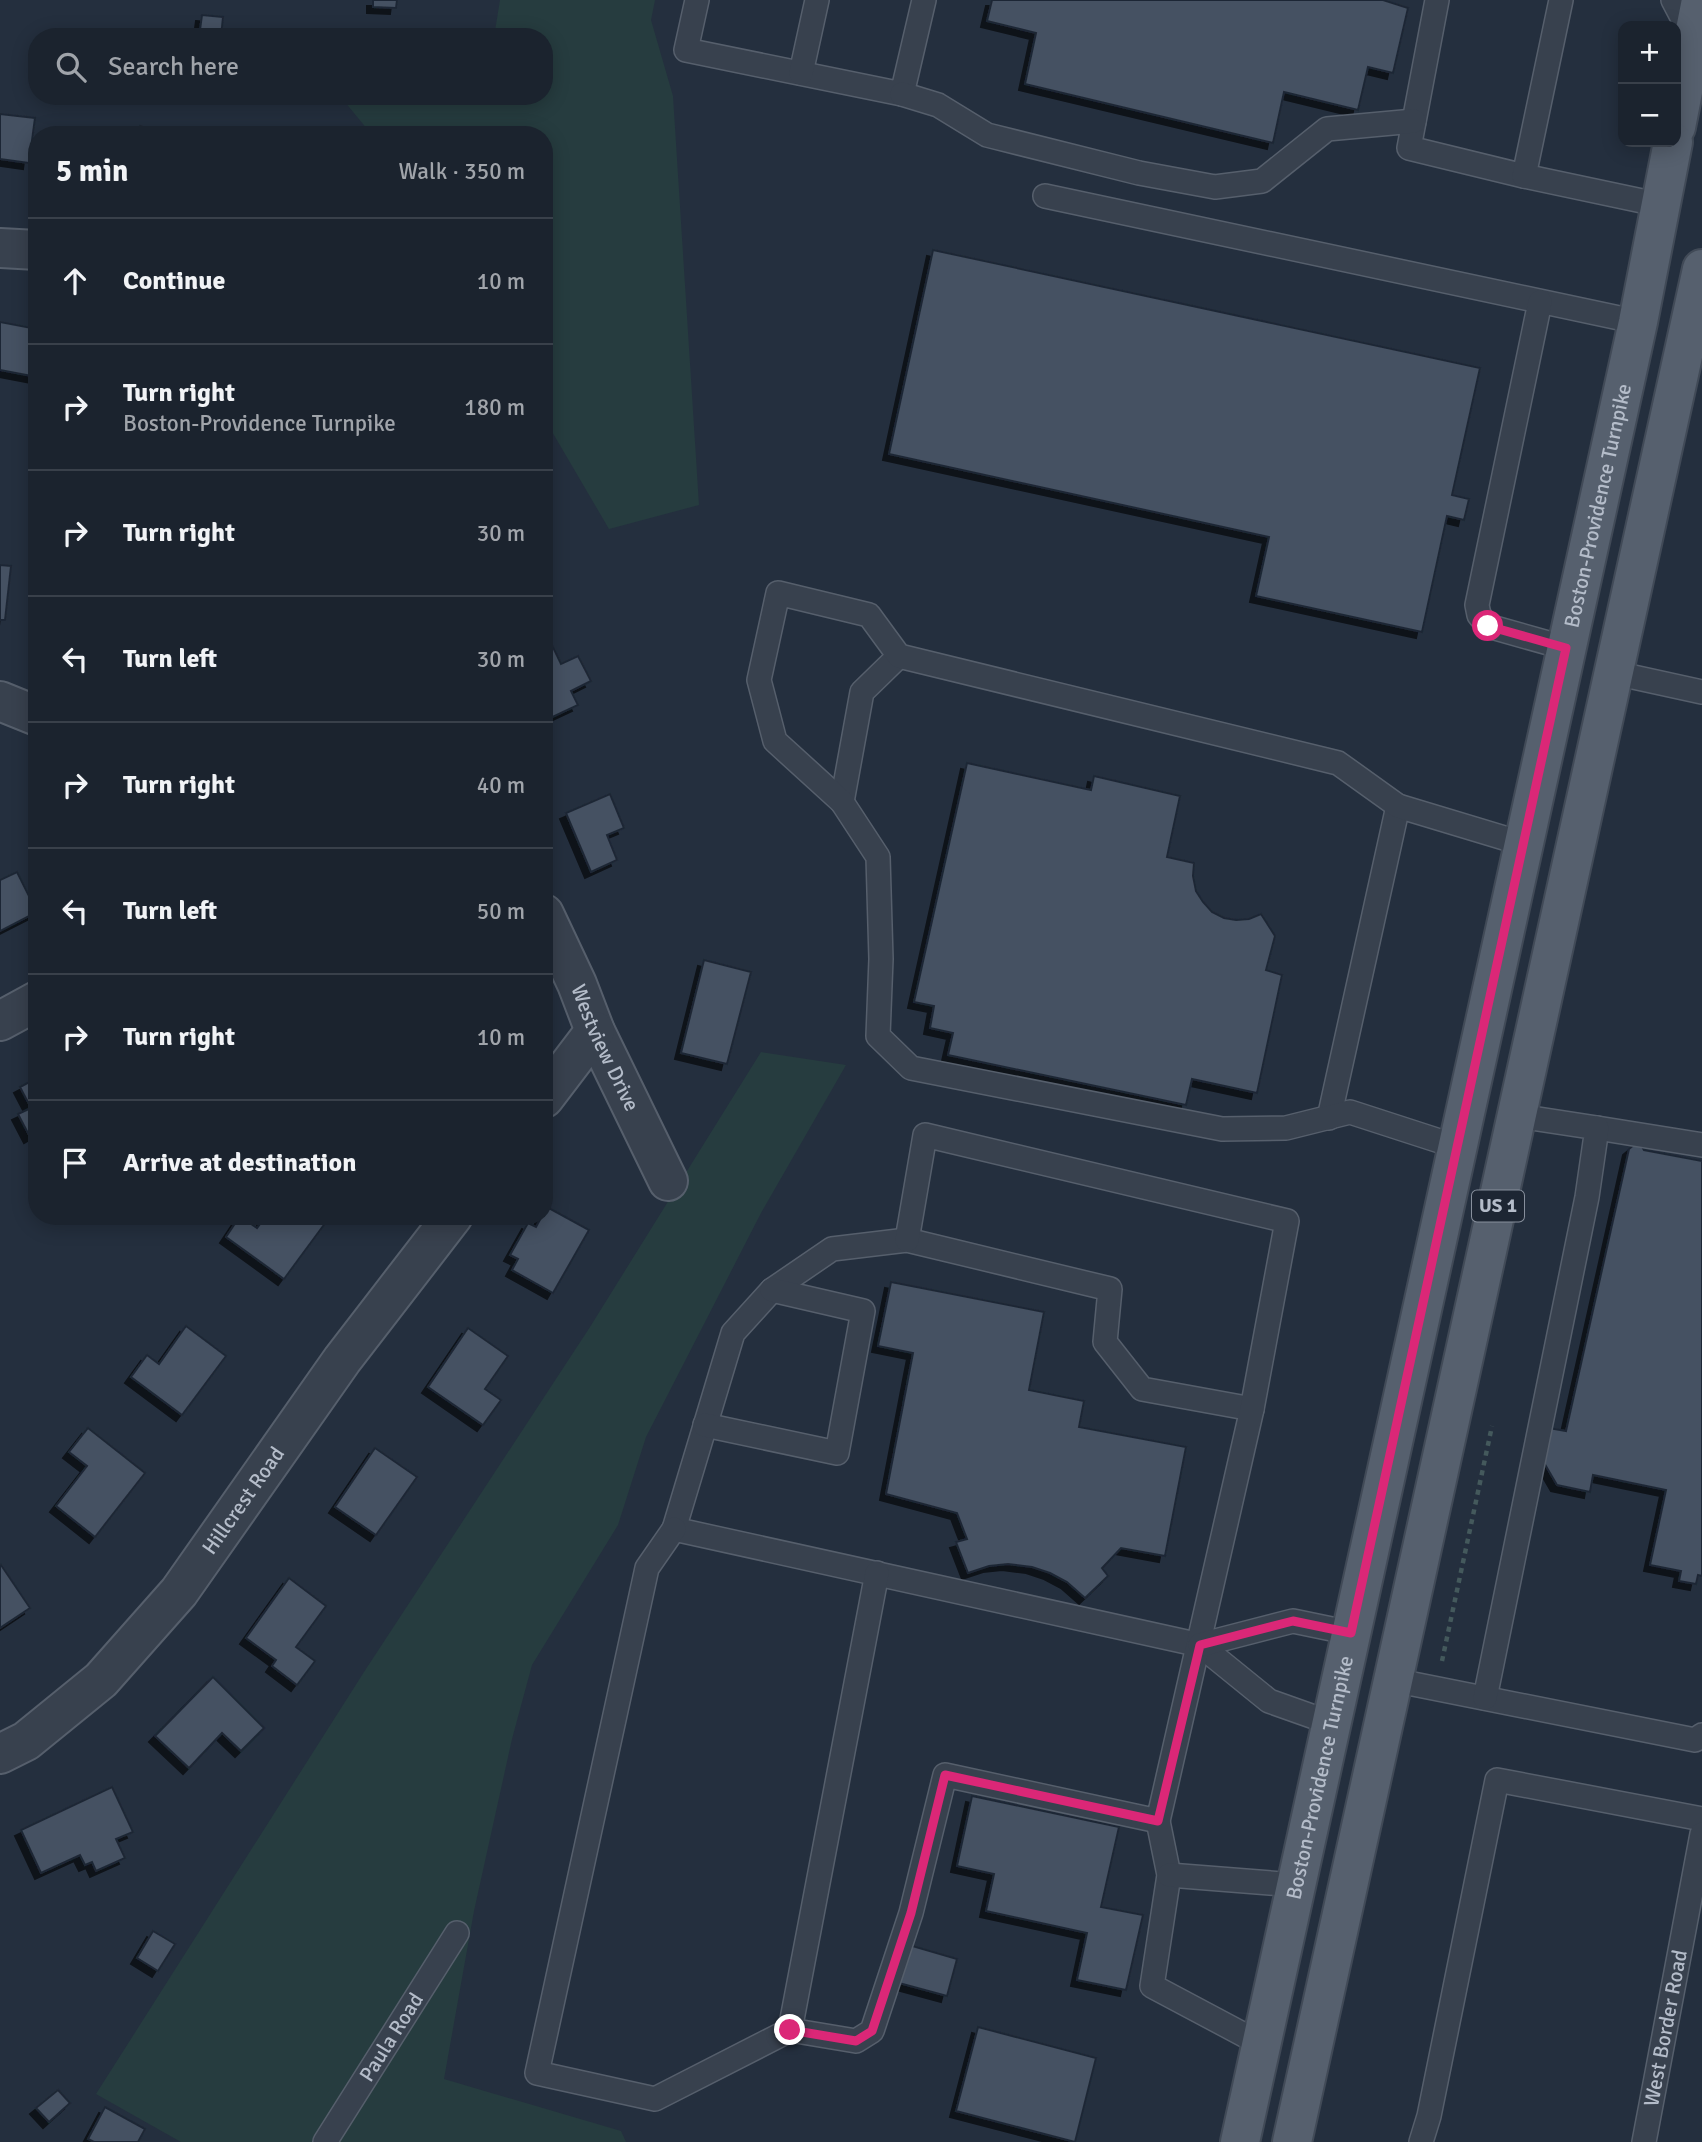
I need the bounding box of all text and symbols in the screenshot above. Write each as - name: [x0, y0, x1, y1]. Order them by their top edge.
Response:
- map controls: [1618, 21, 1681, 147]
- button: +: [1618, 21, 1681, 84]
- search box: [28, 28, 553, 105]
- icon: search: [52, 48, 90, 86]
- text: Search here: [108, 51, 239, 83]
- button: −: [1618, 84, 1681, 147]
- text: 5 min: [56, 153, 128, 190]
- text: Walk · 350 m: [399, 157, 525, 186]
- icon: ahead: [56, 262, 94, 300]
- text: Continue: [123, 265, 225, 297]
- text: 10 m: [477, 267, 525, 296]
- text: Turn right: [123, 377, 235, 409]
- street label: Boston-Providence Turnpike: [1559, 381, 1637, 630]
- icon: right: [56, 388, 94, 426]
- text: 180 m: [464, 393, 525, 422]
- text: Boston-Providence Turnpike: [123, 409, 396, 438]
- icon: right: [56, 514, 94, 552]
- text: Turn right: [123, 517, 235, 549]
- text: 30 m: [477, 519, 525, 548]
- route start: [1472, 610, 1503, 641]
- icon: left: [56, 640, 94, 678]
- text: Turn left: [123, 643, 217, 675]
- text: 30 m: [477, 645, 525, 674]
- icon: right: [56, 766, 94, 804]
- text: Turn right: [123, 769, 235, 801]
- text: 40 m: [477, 771, 525, 800]
- icon: left: [56, 892, 94, 930]
- text: Turn left: [123, 895, 217, 927]
- text: 50 m: [477, 897, 525, 926]
- street label: Westview Drive: [565, 981, 645, 1115]
- icon: right: [56, 1018, 94, 1056]
- text: Turn right: [123, 1021, 235, 1053]
- text: 10 m: [477, 1023, 525, 1052]
- icon: arrive: [56, 1144, 94, 1182]
- text: Arrive at destination: [123, 1147, 356, 1179]
- road number: US 1: [1472, 1190, 1524, 1222]
- street label: Hillcrest Road: [196, 1442, 290, 1560]
- street label: Boston-Providence Turnpike: [1280, 1653, 1359, 1902]
- street label: West Border Road: [1638, 1948, 1693, 2108]
- street label: Paula Road: [354, 1988, 429, 2086]
- route end: [774, 2014, 805, 2045]

